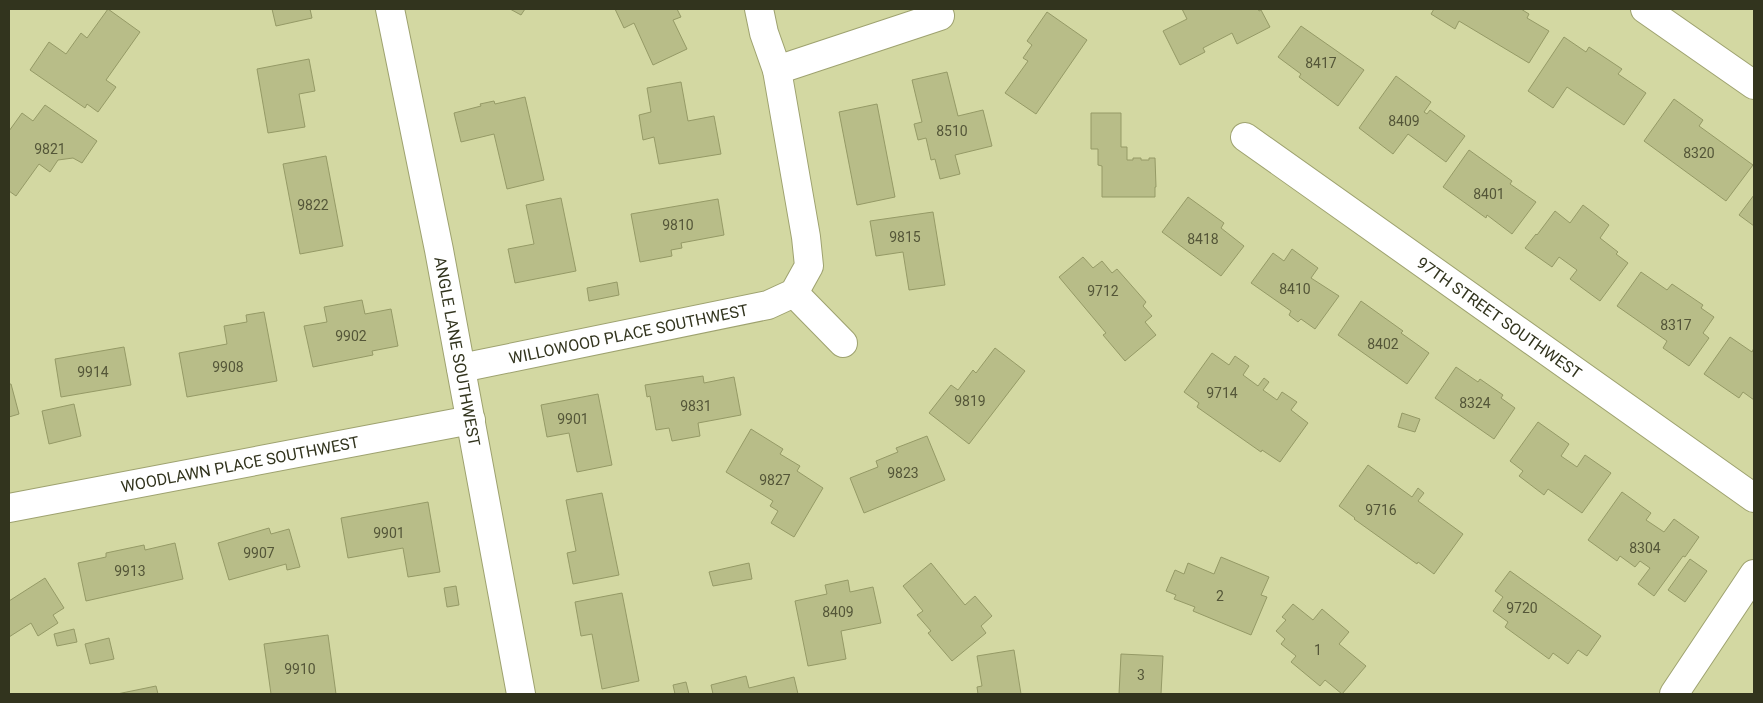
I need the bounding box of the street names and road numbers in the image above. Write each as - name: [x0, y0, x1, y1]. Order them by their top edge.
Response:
- street label: 97TH STREET SOUTHWEST: [1413, 253, 1586, 383]
- street label: ANGLE LANE SOUTHWEST: [430, 255, 484, 448]
- street label: WILLOWOOD PLACE SOUTHWEST: [507, 300, 750, 368]
- street label: WOODLAWN PLACE SOUTHWEST: [119, 432, 361, 496]

